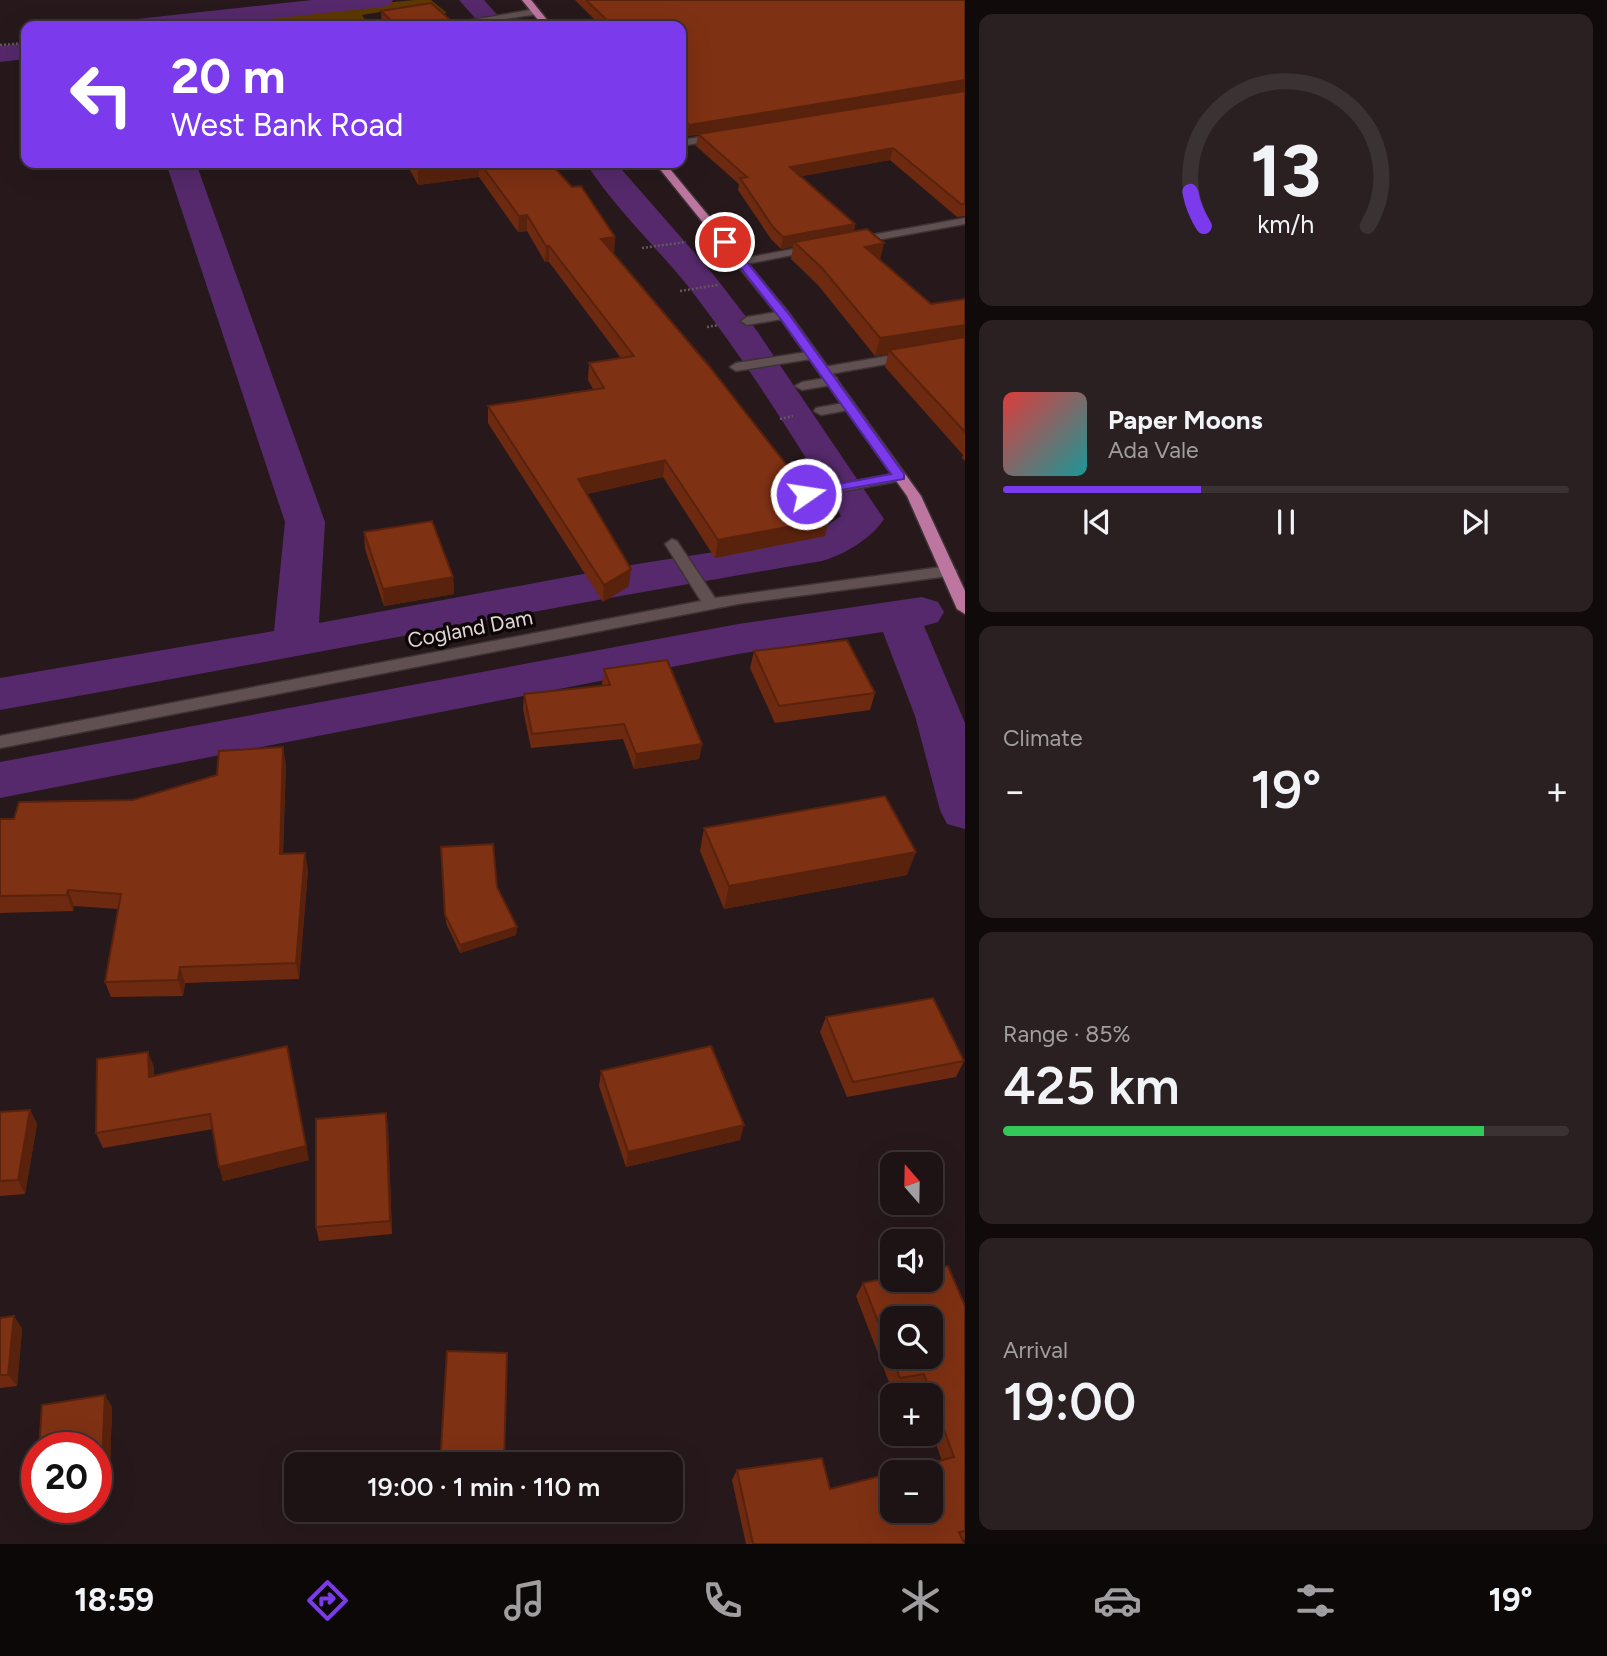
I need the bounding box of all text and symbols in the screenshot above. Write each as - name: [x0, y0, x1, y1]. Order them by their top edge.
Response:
- text: 20 m: [171, 46, 286, 105]
- icon: left: [56, 49, 147, 140]
- text: West Bank Road: [171, 106, 404, 144]
- text: 13: [1250, 127, 1322, 214]
- text: km/h: [1257, 209, 1315, 239]
- pin: [695, 212, 755, 272]
- icon: arrive: [706, 223, 744, 261]
- text: Paper Moons: [1108, 404, 1263, 436]
- text: Ada Vale: [1108, 436, 1199, 464]
- position arrow: [769, 457, 843, 531]
- icon: previous: [1078, 503, 1116, 541]
- icon: pause: [1267, 503, 1305, 541]
- icon: next: [1456, 503, 1494, 541]
- street label: Cogland Dam: [405, 604, 535, 653]
- text: Climate: [1003, 724, 1082, 752]
- text: 19°: [1250, 759, 1322, 821]
- text: −: [1003, 768, 1027, 814]
- text: +: [1545, 768, 1569, 814]
- text: Range · 85%: [1003, 1020, 1131, 1048]
- text: 425 km: [1003, 1055, 1180, 1117]
- north arrow: [880, 1152, 943, 1214]
- map controls: [880, 1152, 943, 1523]
- button: sound: [880, 1229, 943, 1292]
- button: search: [880, 1306, 943, 1369]
- text: Arrival: [1003, 1336, 1068, 1364]
- text: 19:00: [1003, 1371, 1136, 1433]
- button: +: [880, 1383, 943, 1446]
- speed limit sign: 20: [21, 1432, 112, 1523]
- button: −: [880, 1460, 943, 1523]
- text: 19:00 · 1 min · 110 m: [367, 1471, 600, 1503]
- icon: directions: [303, 1576, 352, 1625]
- icon: music: [500, 1576, 549, 1625]
- icon: phone: [698, 1576, 747, 1625]
- icon: climate: [896, 1576, 945, 1625]
- icon: car: [1093, 1576, 1142, 1625]
- icon: filters: [1291, 1576, 1340, 1625]
- text: 18:59: [74, 1581, 154, 1619]
- text: 19°: [1488, 1581, 1533, 1619]

